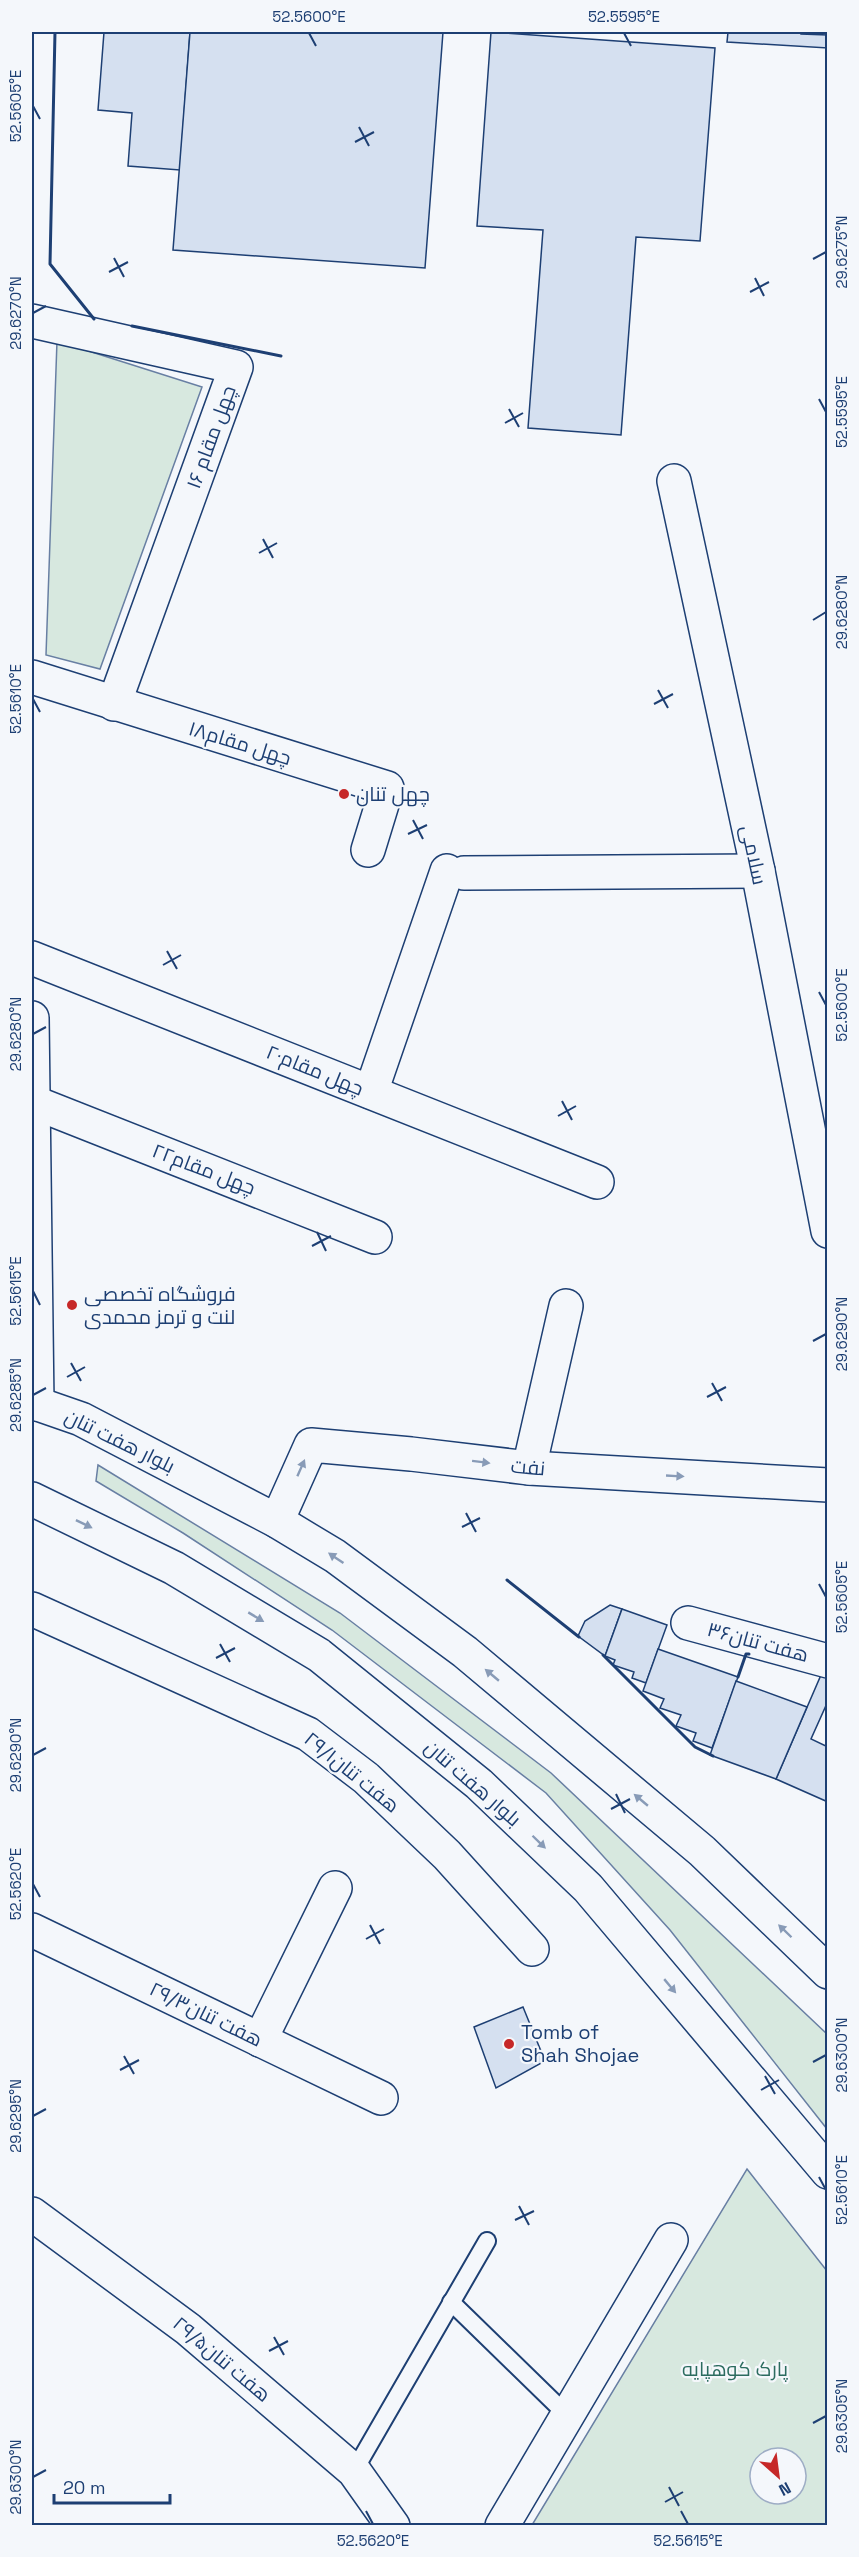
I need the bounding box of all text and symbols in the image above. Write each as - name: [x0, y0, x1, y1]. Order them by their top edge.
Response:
- text: 52.5600°E: [272, 7, 346, 26]
- text: 52.5595°E: [588, 7, 660, 26]
- text: 52.5605°E: [6, 70, 25, 142]
- text: 29.6275°N: [832, 216, 851, 288]
- text: 29.6270°N: [6, 276, 25, 350]
- text: 52.5595°E: [832, 376, 851, 448]
- street label: چهل مقام ۱۶: [180, 382, 243, 493]
- text: 29.6280°N: [832, 575, 851, 649]
- text: 52.5610°E: [6, 664, 25, 734]
- street label: ۱۸چهل مقام: [185, 715, 295, 772]
- place label: چهل تنان: [356, 781, 430, 807]
- marker: چهل تنان: [337, 787, 351, 801]
- street label: سلامی: [735, 823, 773, 887]
- text: 52.5600°E: [832, 968, 851, 1042]
- text: 29.6280°N: [6, 997, 25, 1071]
- street label: چهل مقام۲۰: [262, 1039, 368, 1102]
- street label: چهل مقام۲۲: [148, 1137, 259, 1202]
- text: 52.5615°E: [6, 1256, 25, 1326]
- place label: فروشگاه تخصصی لنت و ترمز محمدی: [84, 1281, 236, 1330]
- text: 29.6290°N: [832, 1297, 851, 1371]
- marker: فروشگاه تخصصی لنت و ترمز محمدی: [65, 1298, 79, 1312]
- text: 29.6285°N: [6, 1358, 25, 1432]
- street label: بلوار هفت تنان: [61, 1403, 179, 1479]
- street label: نفت: [510, 1453, 546, 1481]
- one-way arrow: [471, 1458, 490, 1467]
- one-way arrow: [297, 1459, 306, 1476]
- one-way arrow: [666, 1472, 685, 1481]
- one-way arrow: [76, 1520, 93, 1529]
- one-way arrow: [328, 1552, 344, 1563]
- text: 52.5605°E: [832, 1561, 851, 1633]
- one-way arrow: [248, 1611, 264, 1622]
- street label: هفت تنان۳۶: [705, 1616, 811, 1668]
- one-way arrow: [484, 1668, 500, 1681]
- text: 29.6290°N: [6, 1718, 25, 1792]
- street label: ۲۹/۱هفت تنان: [299, 1726, 405, 1818]
- street label: بلوار هفت تنان: [419, 1734, 527, 1832]
- one-way arrow: [634, 1794, 649, 1807]
- one-way arrow: [532, 1834, 546, 1848]
- text: 52.5620°E: [6, 1848, 25, 1920]
- one-way arrow: [779, 1925, 793, 1939]
- street label: ۲۹/۳هفت تنان: [145, 1975, 267, 2053]
- one-way arrow: [663, 1978, 676, 1993]
- text: 29.6300°N: [832, 2018, 851, 2092]
- place label: Tomb of Shah Shojae: [521, 2019, 639, 2068]
- marker: Tomb of Shah Shojae: [502, 2037, 516, 2051]
- text: 29.6295°N: [6, 2079, 25, 2153]
- text: 52.5610°E: [832, 2155, 851, 2225]
- street label: ۲۹/۵هفت تنان: [168, 2311, 276, 2407]
- park label: پارک کوهپایه: [682, 2356, 789, 2382]
- text: 29.6305°N: [832, 2379, 851, 2453]
- text: 29.6300°N: [6, 2440, 25, 2514]
- north arrow: [748, 2446, 808, 2506]
- scale bar: [54, 2467, 170, 2505]
- text: 20 m: [63, 2476, 106, 2499]
- text: N: [775, 2477, 794, 2501]
- text: 52.5620°E: [337, 2531, 409, 2550]
- text: 52.5615°E: [653, 2531, 723, 2550]

